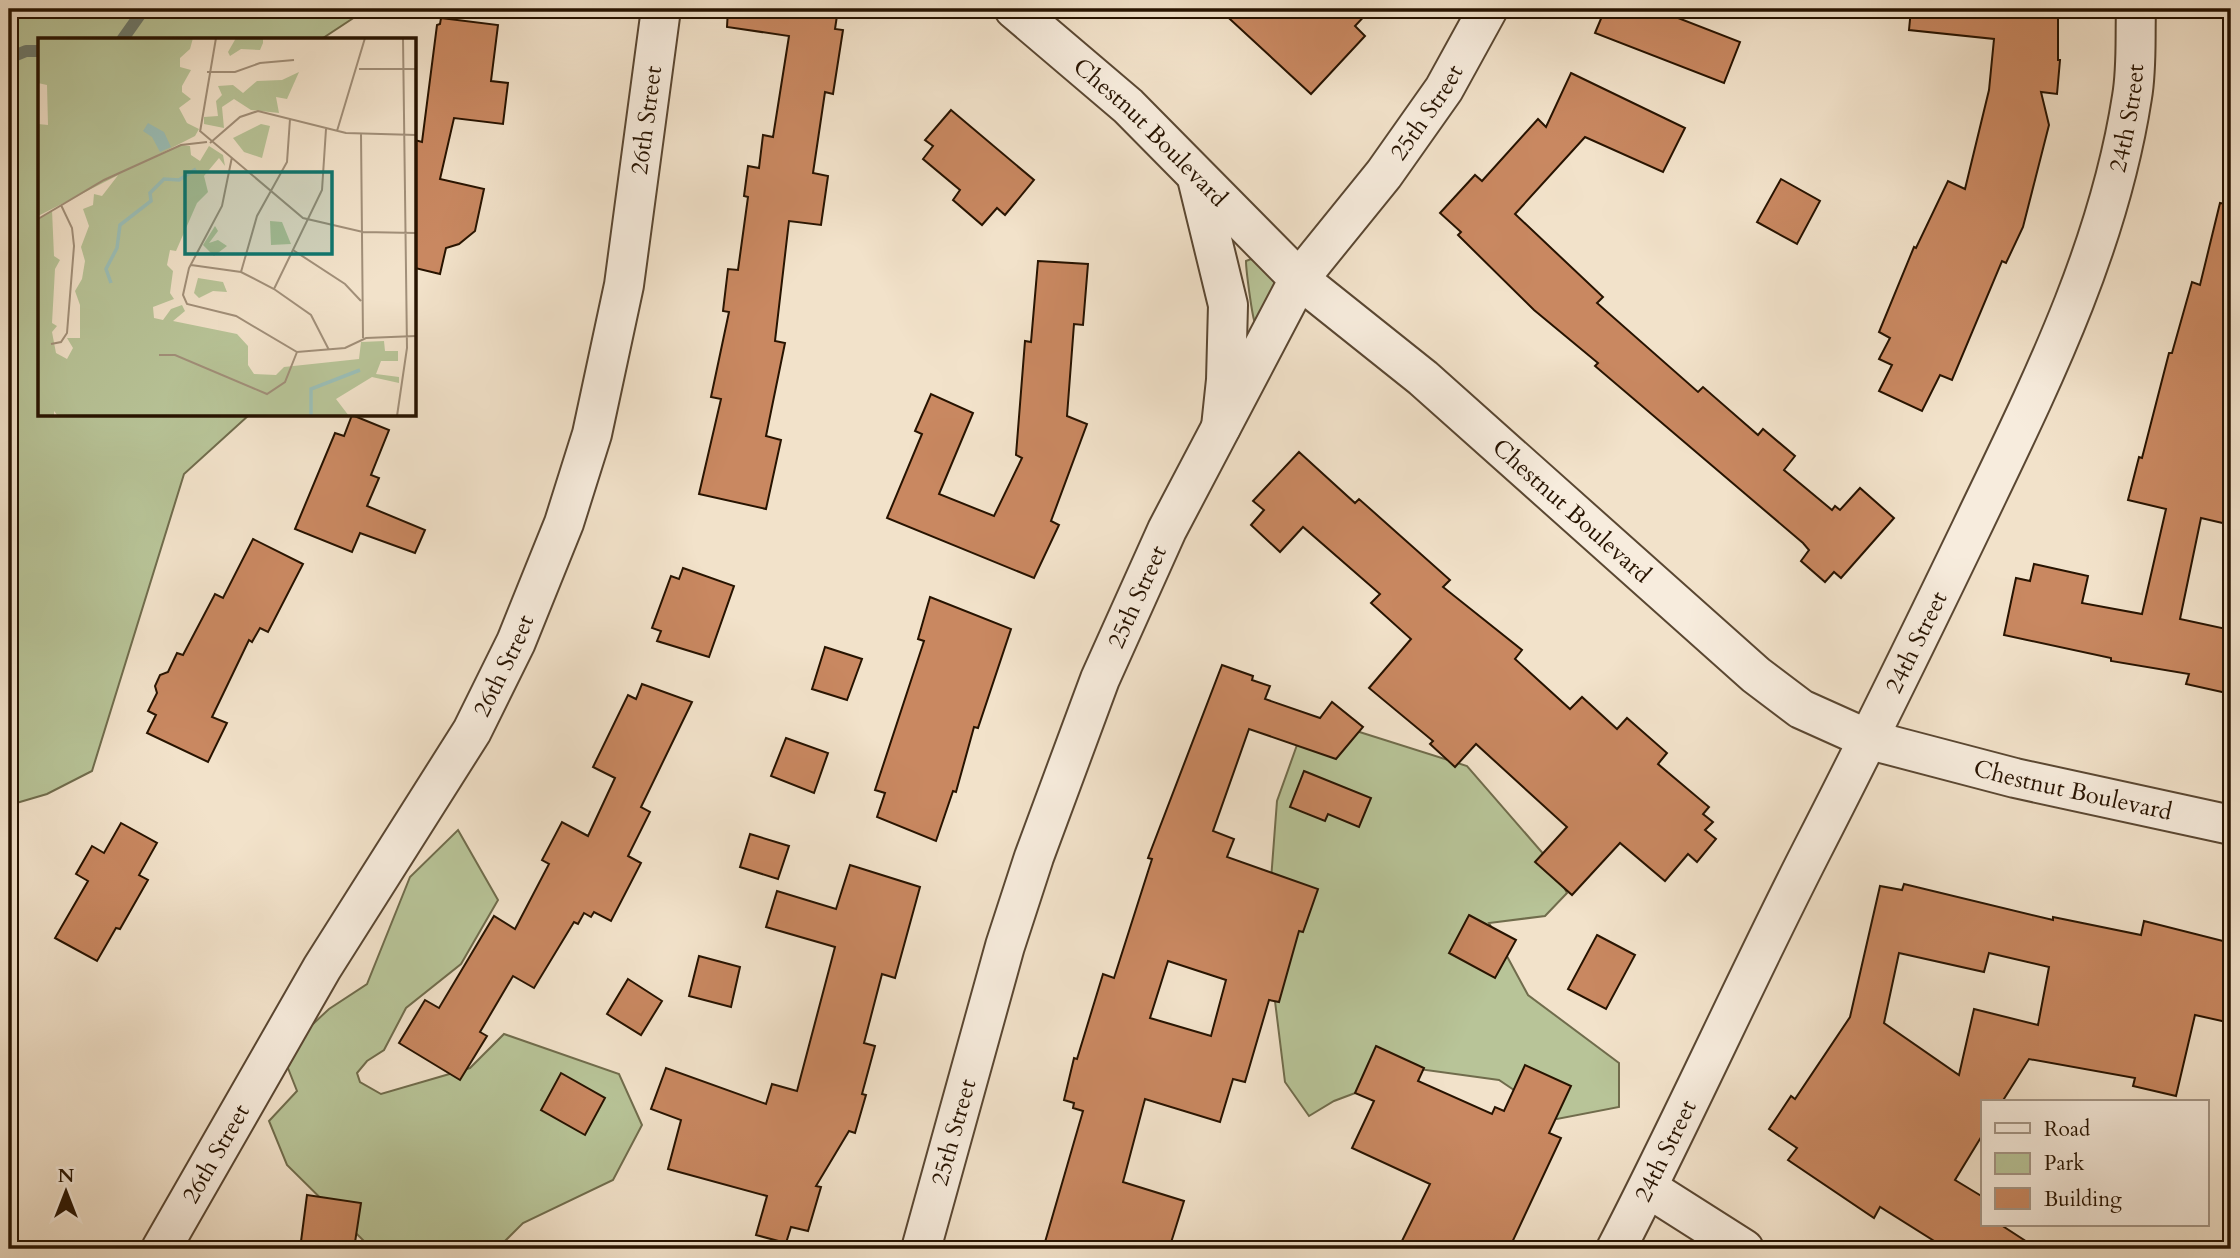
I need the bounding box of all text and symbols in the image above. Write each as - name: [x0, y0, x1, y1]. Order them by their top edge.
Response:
- inset map: [38, 38, 416, 416]
- street label: Chestnut Boulevard: [1066, 50, 1235, 214]
- street label: 25th Street: [1382, 58, 1471, 167]
- street label: 26th Street: [622, 63, 670, 177]
- street label: 24th Street: [2101, 63, 2152, 176]
- street label: Chestnut Boulevard: [1485, 431, 1659, 591]
- street label: 25th Street: [1099, 540, 1175, 654]
- street label: 24th Street: [1877, 585, 1955, 699]
- street label: 26th Street: [465, 609, 542, 722]
- street label: Chestnut Boulevard: [1970, 751, 2176, 828]
- street label: 25th Street: [923, 1075, 984, 1190]
- street label: 24th Street: [1626, 1094, 1704, 1207]
- street label: 26th Street: [174, 1097, 257, 1209]
- legend: [1981, 1100, 2208, 1226]
- text: Road: [2044, 1115, 2090, 1144]
- text: Park: [2044, 1149, 2085, 1178]
- north arrow: [32, 1156, 102, 1226]
- text: N: [58, 1163, 75, 1189]
- text: Building: [2044, 1185, 2122, 1214]

